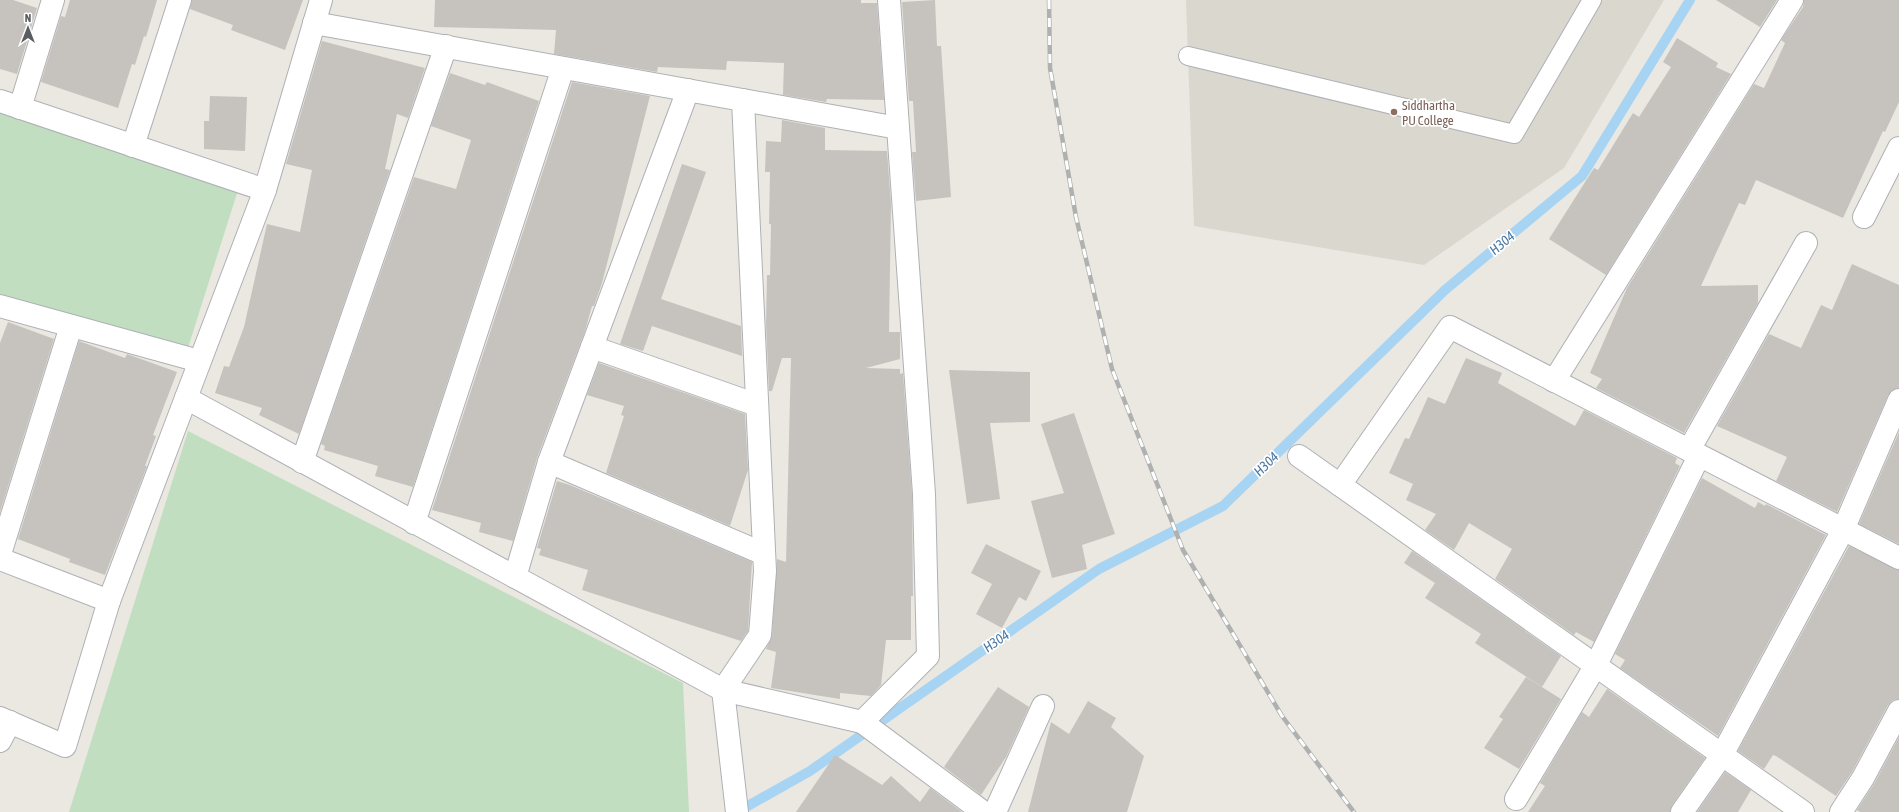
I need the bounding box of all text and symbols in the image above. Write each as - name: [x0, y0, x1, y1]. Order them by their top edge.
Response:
- north arrow: [8, 8, 48, 48]
- text: N: [25, 12, 31, 24]
- place label: Siddhartha PU College: [1402, 98, 1455, 128]
- marker: Siddhartha PU College: [1389, 107, 1399, 117]
- water label: H304: [1486, 228, 1518, 258]
- water label: H304: [1250, 448, 1282, 479]
- water label: H304: [980, 626, 1012, 656]

